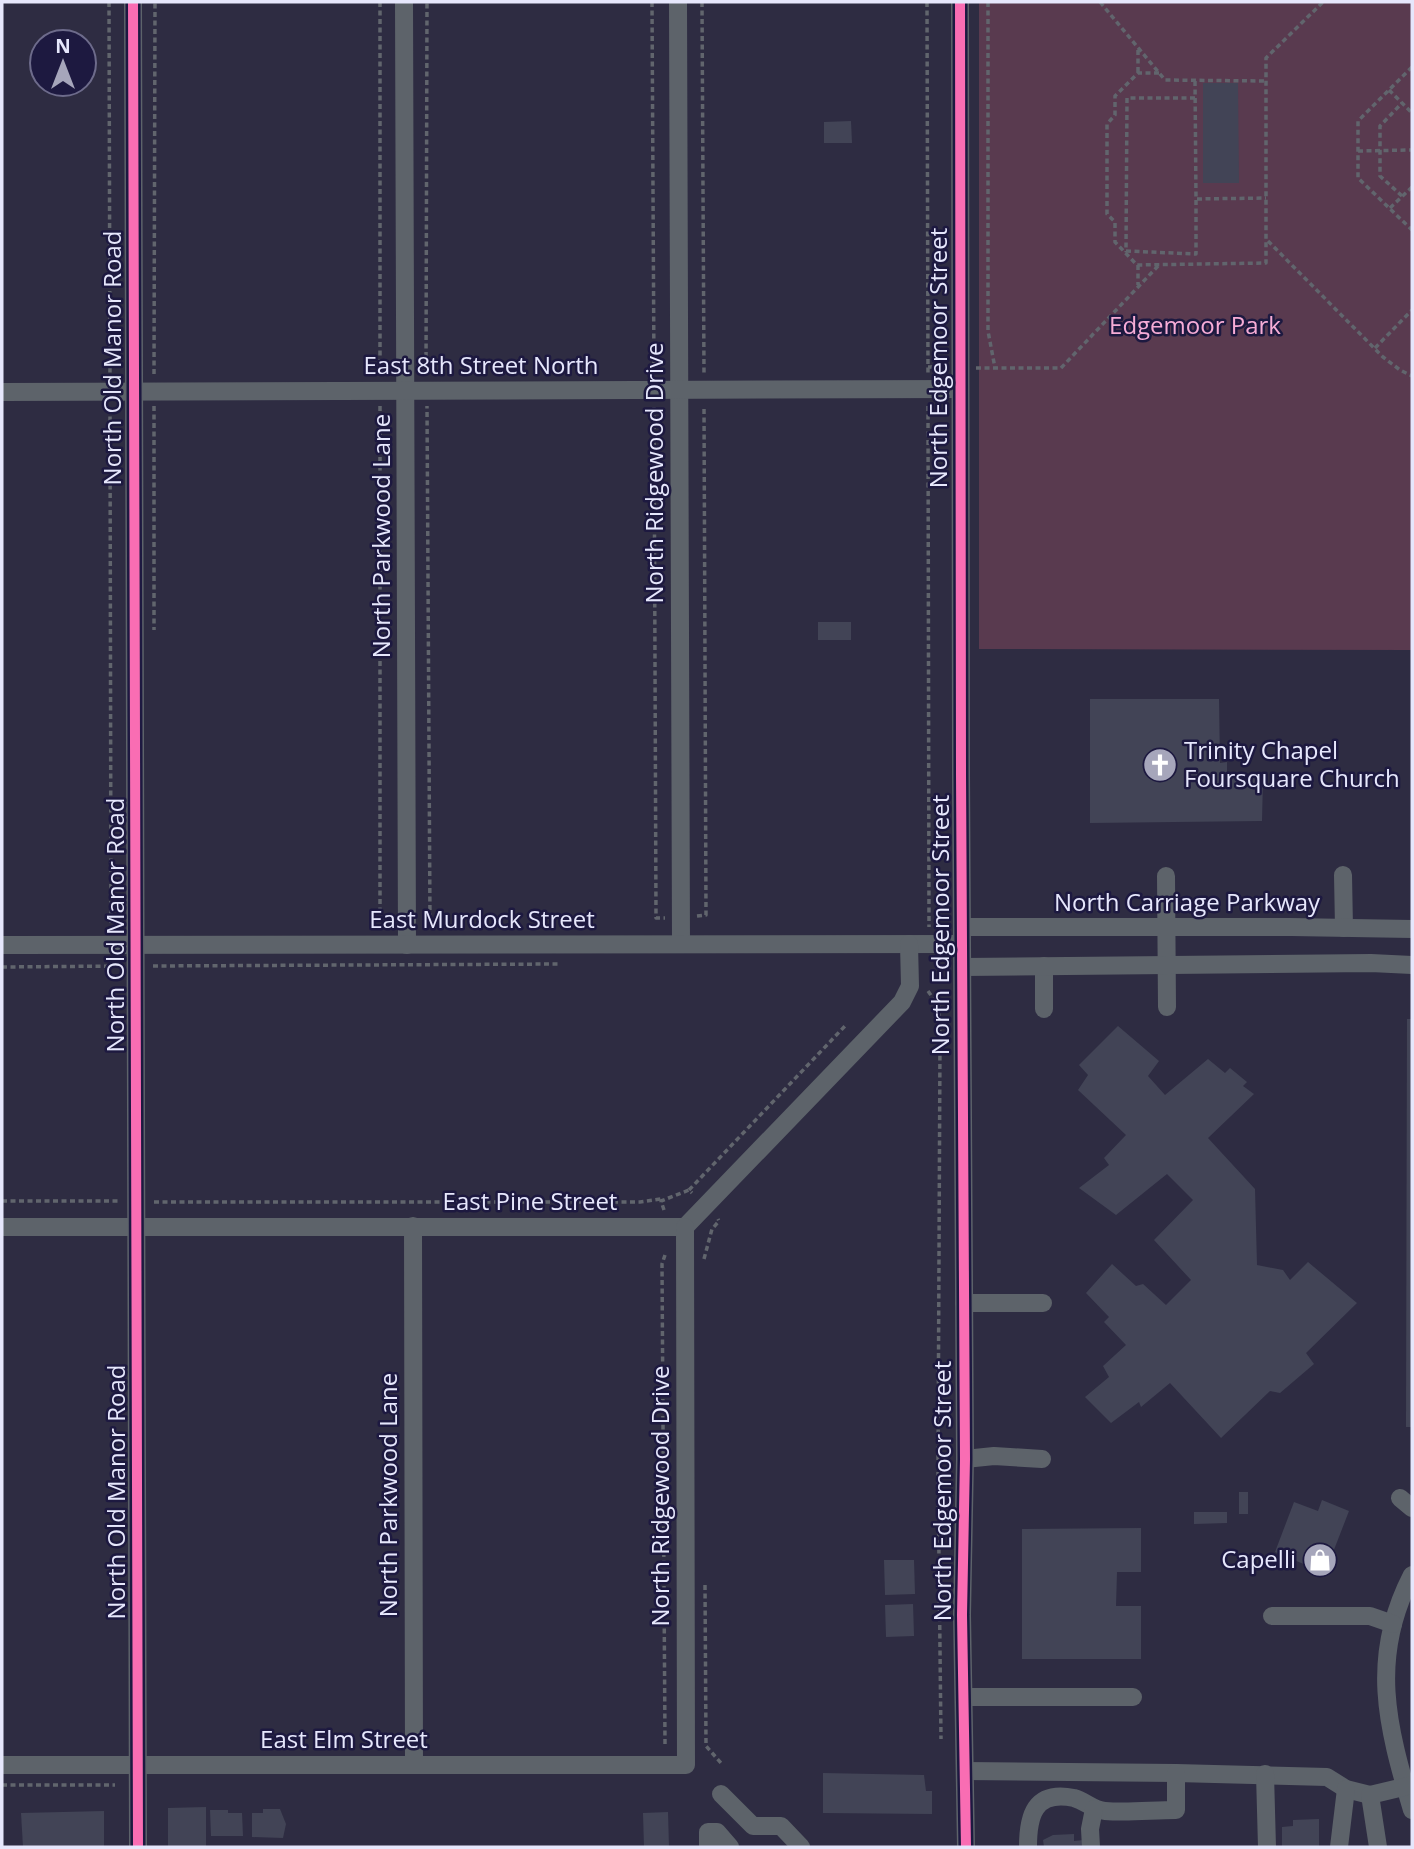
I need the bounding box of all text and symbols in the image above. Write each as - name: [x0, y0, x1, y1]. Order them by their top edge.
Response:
- north arrow: [28, 28, 98, 98]
- text: N: [55, 33, 71, 59]
- street label: North Edgemoor Street: [921, 228, 954, 488]
- street label: North Old Manor Road: [95, 231, 128, 485]
- park label: Edgemoor Park: [1109, 308, 1281, 341]
- street label: North Ridgewood Drive: [637, 342, 670, 604]
- street label: East 8th Street North: [364, 348, 598, 381]
- street label: North Parkwood Lane: [364, 414, 397, 658]
- place label: Trinity Chapel Foursquare Church: [1184, 733, 1400, 794]
- church icon: Trinity Chapel Foursquare Church: [1141, 746, 1179, 784]
- street label: North Edgemoor Street: [923, 795, 956, 1055]
- street label: North Old Manor Road: [98, 798, 131, 1052]
- street label: North Carriage Parkway: [1054, 885, 1321, 918]
- street label: East Murdock Street: [369, 902, 595, 935]
- street label: East Pine Street: [443, 1184, 617, 1217]
- street label: North Edgemoor Street: [925, 1361, 958, 1621]
- street label: North Old Manor Road: [99, 1365, 132, 1619]
- street label: North Ridgewood Drive: [643, 1365, 676, 1627]
- street label: North Parkwood Lane: [371, 1373, 404, 1617]
- shop icon: Capelli: [1301, 1541, 1339, 1579]
- place label: Capelli: [1221, 1542, 1296, 1575]
- street label: East Elm Street: [260, 1722, 428, 1755]

